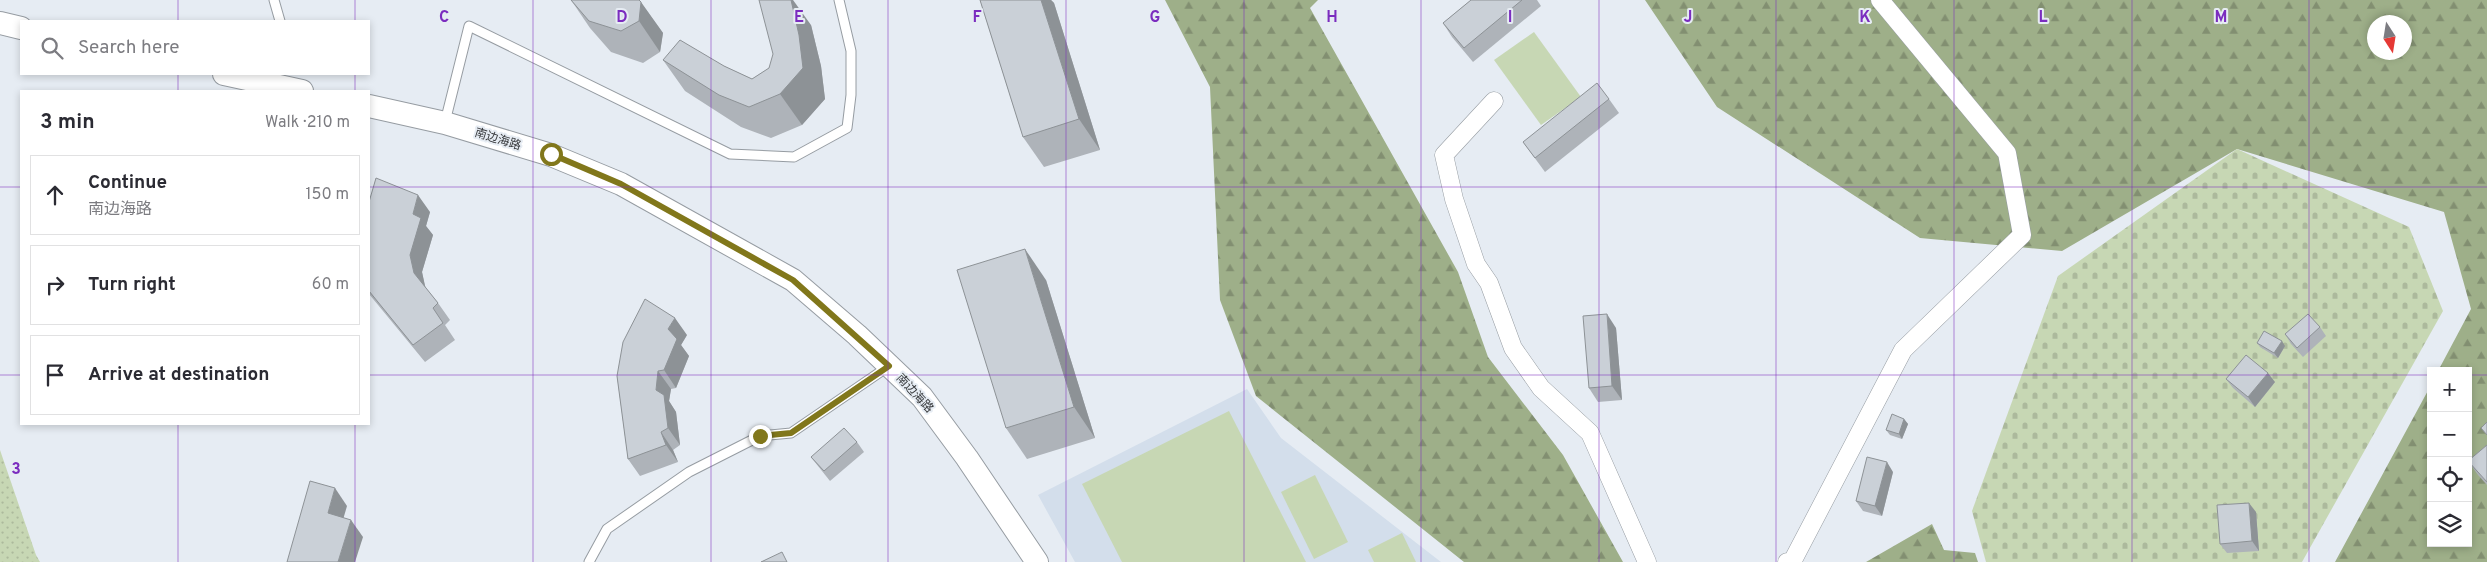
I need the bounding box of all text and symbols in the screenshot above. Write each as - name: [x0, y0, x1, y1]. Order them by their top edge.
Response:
- text: C: [439, 8, 449, 28]
- text: D: [616, 8, 628, 28]
- text: E: [794, 8, 804, 28]
- text: F: [972, 8, 982, 28]
- text: G: [1150, 8, 1160, 28]
- text: H: [1326, 8, 1338, 28]
- text: I: [1508, 8, 1512, 28]
- text: J: [1684, 8, 1692, 28]
- text: K: [1859, 8, 1871, 28]
- text: L: [2038, 8, 2048, 28]
- text: M: [2215, 8, 2227, 28]
- north arrow: [2367, 15, 2412, 60]
- search box: [20, 20, 370, 75]
- icon: search: [38, 34, 66, 62]
- text: Search here: [78, 36, 180, 60]
- text: 3 min: [40, 109, 95, 136]
- text: Walk · 210 m: [265, 113, 350, 133]
- street label: 南边海路: [472, 125, 523, 155]
- route start: [540, 143, 563, 166]
- text: Continue: [88, 171, 167, 195]
- icon: ahead: [41, 181, 69, 209]
- text: 150 m: [306, 185, 349, 205]
- text: 南边海路: [88, 200, 152, 220]
- icon: right: [41, 271, 69, 299]
- text: Turn right: [88, 273, 176, 297]
- text: 60 m: [312, 275, 349, 295]
- icon: arrive: [41, 361, 69, 389]
- text: Arrive at destination: [88, 363, 269, 387]
- map controls: [2427, 367, 2472, 547]
- button: +: [2427, 367, 2472, 412]
- street label: 南边海路: [892, 371, 936, 417]
- button: −: [2427, 412, 2472, 457]
- route end: [749, 425, 772, 448]
- button: locate: [2427, 457, 2472, 502]
- text: 3: [11, 460, 21, 480]
- button: layers: [2427, 502, 2472, 547]

